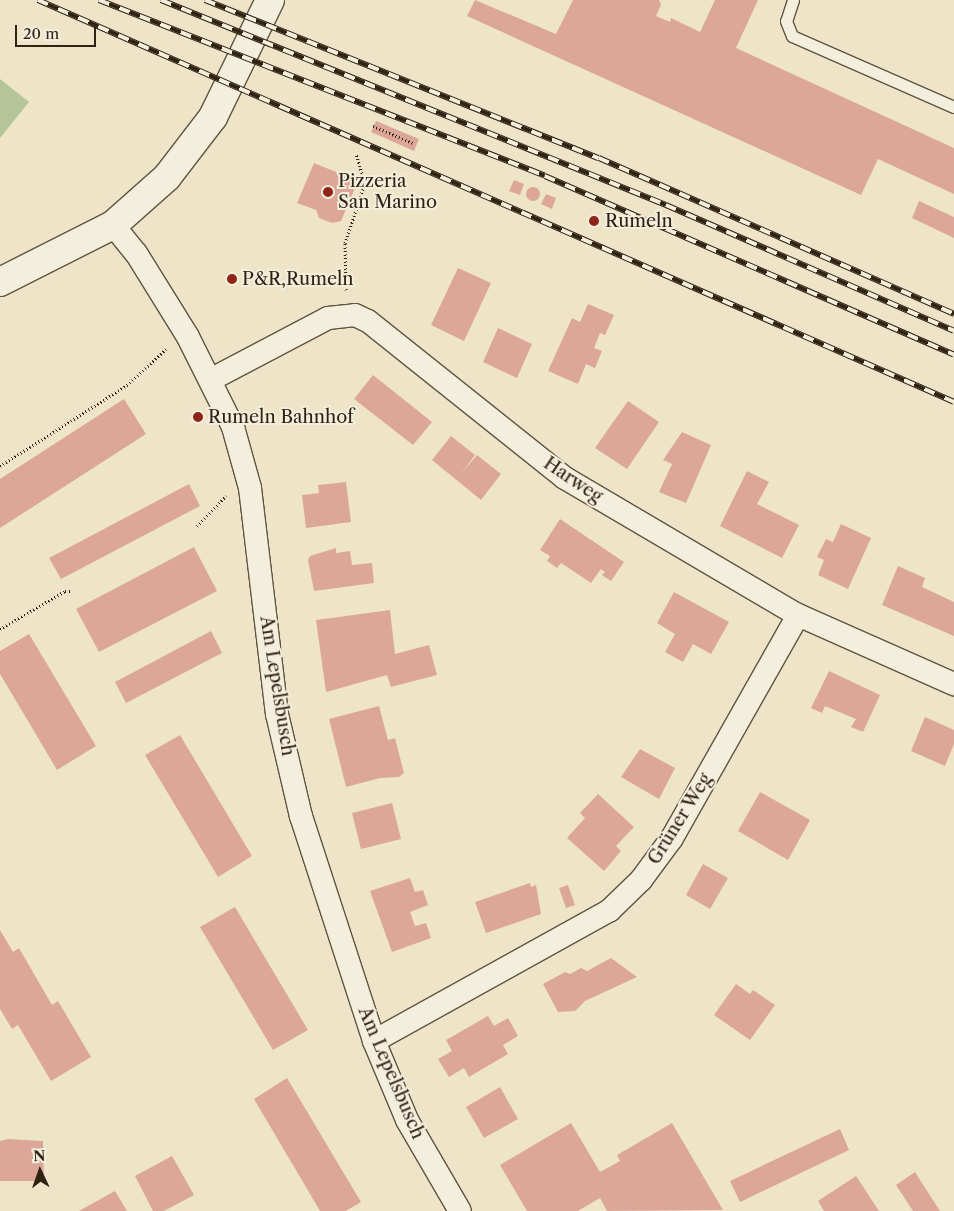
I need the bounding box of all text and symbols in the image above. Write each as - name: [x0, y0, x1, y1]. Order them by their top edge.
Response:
- scale bar: [18, 15, 99, 47]
- text: 20 m: [23, 24, 59, 43]
- place label: Pizzeria San Marino: [338, 171, 437, 213]
- marker: Pizzeria San Marino: [322, 186, 334, 198]
- place label: Rumeln: [605, 210, 673, 232]
- marker: Rumeln: [587, 214, 601, 228]
- place label: P&R,Rumeln: [242, 268, 354, 290]
- marker: P&R,Rumeln: [226, 273, 238, 285]
- place label: Rumeln Bahnhof: [208, 406, 354, 428]
- marker: Rumeln Bahnhof: [192, 411, 204, 423]
- street label: Harweg: [539, 452, 607, 508]
- street label: Am Lepelsbusch: [255, 614, 299, 758]
- street label: Grüner Weg: [643, 769, 717, 869]
- street label: Am Lepelsbusch: [353, 1004, 429, 1142]
- north arrow: [15, 1146, 65, 1196]
- text: N: [33, 1147, 46, 1165]

